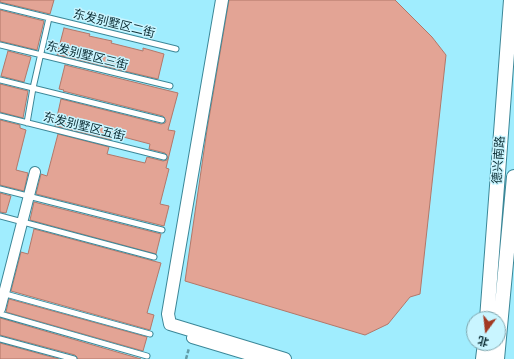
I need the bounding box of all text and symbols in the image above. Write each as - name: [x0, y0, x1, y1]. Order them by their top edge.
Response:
- street label: 东发别墅区二街: [72, 7, 156, 41]
- street label: 东发别墅区三街: [45, 39, 129, 73]
- street label: 东发别墅区五街: [42, 110, 126, 144]
- street label: 德兴南路: [490, 136, 508, 184]
- north arrow: [466, 311, 506, 351]
- text: 北: [476, 333, 490, 350]

